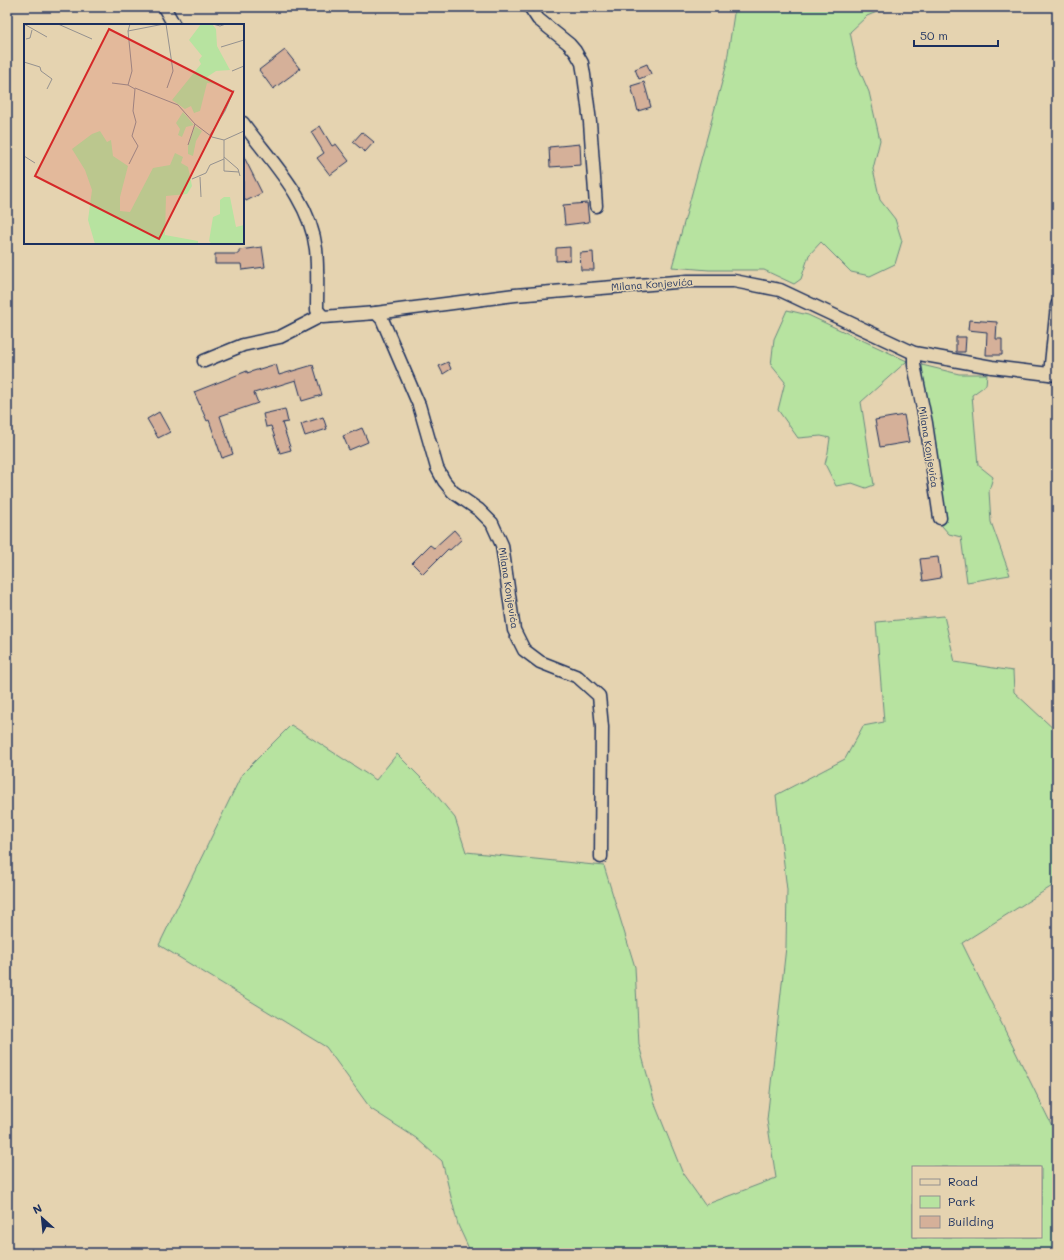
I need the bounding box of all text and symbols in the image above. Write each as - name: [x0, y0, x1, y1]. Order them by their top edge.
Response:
- scale bar: [914, 22, 998, 48]
- inset map: [24, 24, 244, 244]
- text: 50 m: [920, 27, 948, 43]
- street label: Milana Konjevića: [610, 274, 694, 294]
- street label: Milana Konjevića: [916, 405, 942, 489]
- street label: Milana Konjevića: [496, 546, 522, 630]
- legend: [912, 1166, 1042, 1238]
- text: Road: [948, 1173, 978, 1189]
- text: Park: [948, 1193, 975, 1209]
- north arrow: [22, 1198, 62, 1238]
- text: N: [30, 1200, 44, 1217]
- text: Building: [948, 1213, 994, 1229]

